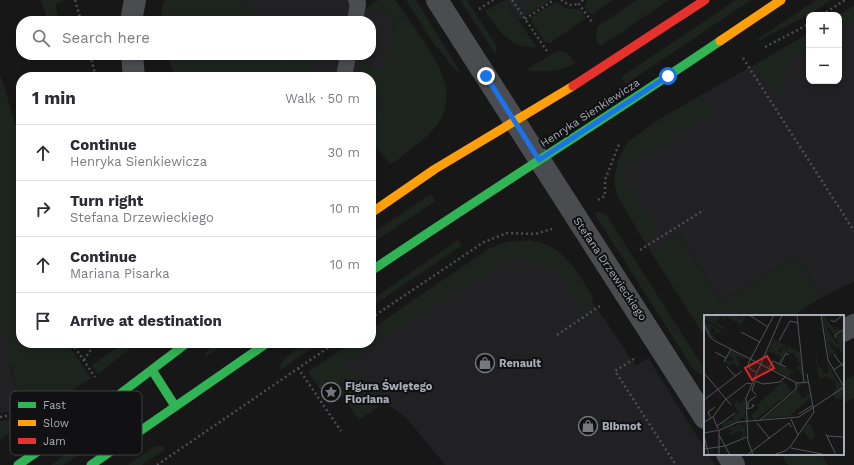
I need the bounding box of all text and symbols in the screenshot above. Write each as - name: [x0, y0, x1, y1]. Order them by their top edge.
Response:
- map controls: [806, 12, 842, 84]
- button: +: [806, 12, 842, 48]
- search box: [16, 16, 376, 60]
- icon: search: [30, 27, 52, 49]
- text: Search here: [62, 29, 150, 47]
- button: −: [806, 48, 842, 84]
- route end: [477, 67, 495, 85]
- route start: [659, 67, 677, 85]
- street label: Henryka Sienkiewicza: [538, 76, 642, 150]
- text: 1 min: [32, 88, 76, 108]
- text: Walk · 50 m: [285, 91, 360, 106]
- text: Continue: [70, 136, 137, 154]
- icon: ahead: [32, 142, 54, 164]
- text: 30 m: [328, 145, 360, 160]
- text: Henryka Sienkiewicza: [70, 154, 207, 169]
- text: Turn right: [70, 192, 143, 210]
- icon: right: [32, 198, 54, 220]
- text: 10 m: [330, 201, 360, 216]
- text: Stefana Drzewieckiego: [70, 210, 214, 225]
- street label: Stefana Drzewieckiego: [571, 215, 649, 323]
- text: Continue: [70, 248, 137, 266]
- icon: ahead: [32, 254, 54, 276]
- text: 10 m: [330, 257, 360, 272]
- text: Mariana Pisarka: [70, 266, 170, 281]
- icon: arrive: [32, 310, 54, 332]
- text: Arrive at destination: [70, 312, 222, 330]
- inset map: [704, 315, 844, 455]
- shop icon: Renault: [474, 352, 496, 374]
- place label: Renault: [499, 357, 541, 370]
- place label: Figura Świętego Floriana: [345, 379, 433, 406]
- place icon: Figura Świętego Floriana: [320, 381, 342, 403]
- legend: [10, 391, 142, 455]
- text: Fast: [43, 399, 66, 412]
- shop icon: Bibmot: [577, 415, 599, 437]
- text: Slow: [43, 417, 69, 430]
- place label: Bibmot: [602, 420, 642, 433]
- text: Jam: [43, 435, 66, 448]

